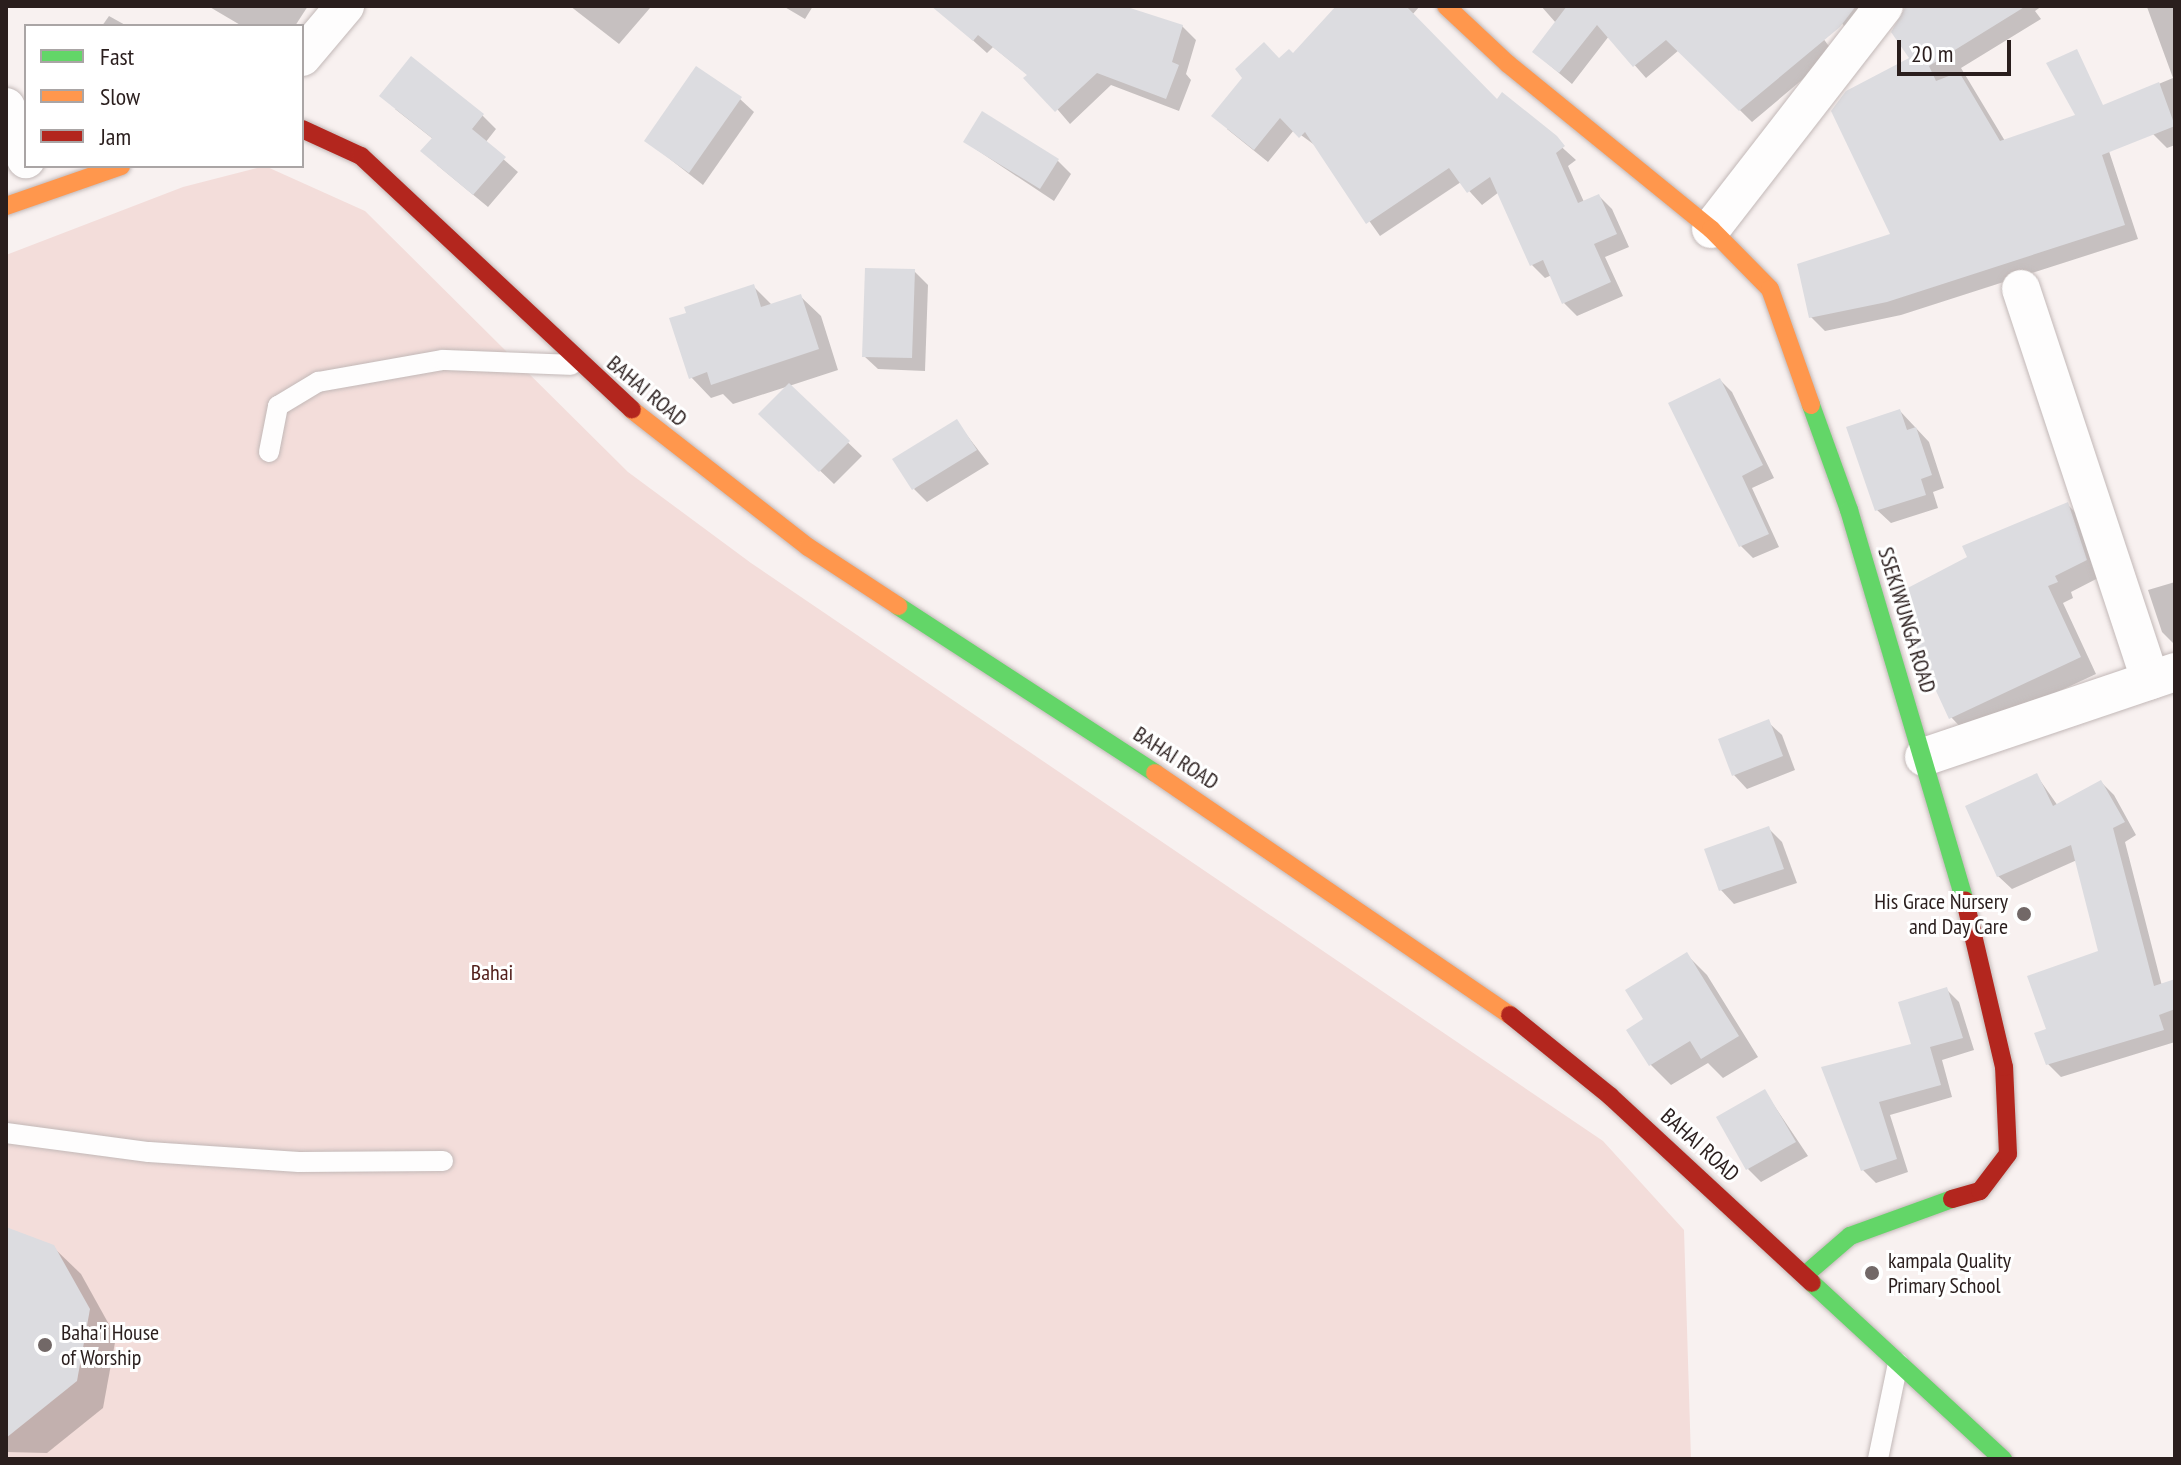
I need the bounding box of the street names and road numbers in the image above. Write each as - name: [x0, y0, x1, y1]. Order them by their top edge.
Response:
- street label: BAHAI ROAD: [602, 350, 692, 432]
- street label: SSEKIWUNGA ROAD: [1872, 544, 1942, 696]
- street label: BAHAI ROAD: [1128, 721, 1224, 795]
- street label: BAHAI ROAD: [1655, 1103, 1745, 1187]

